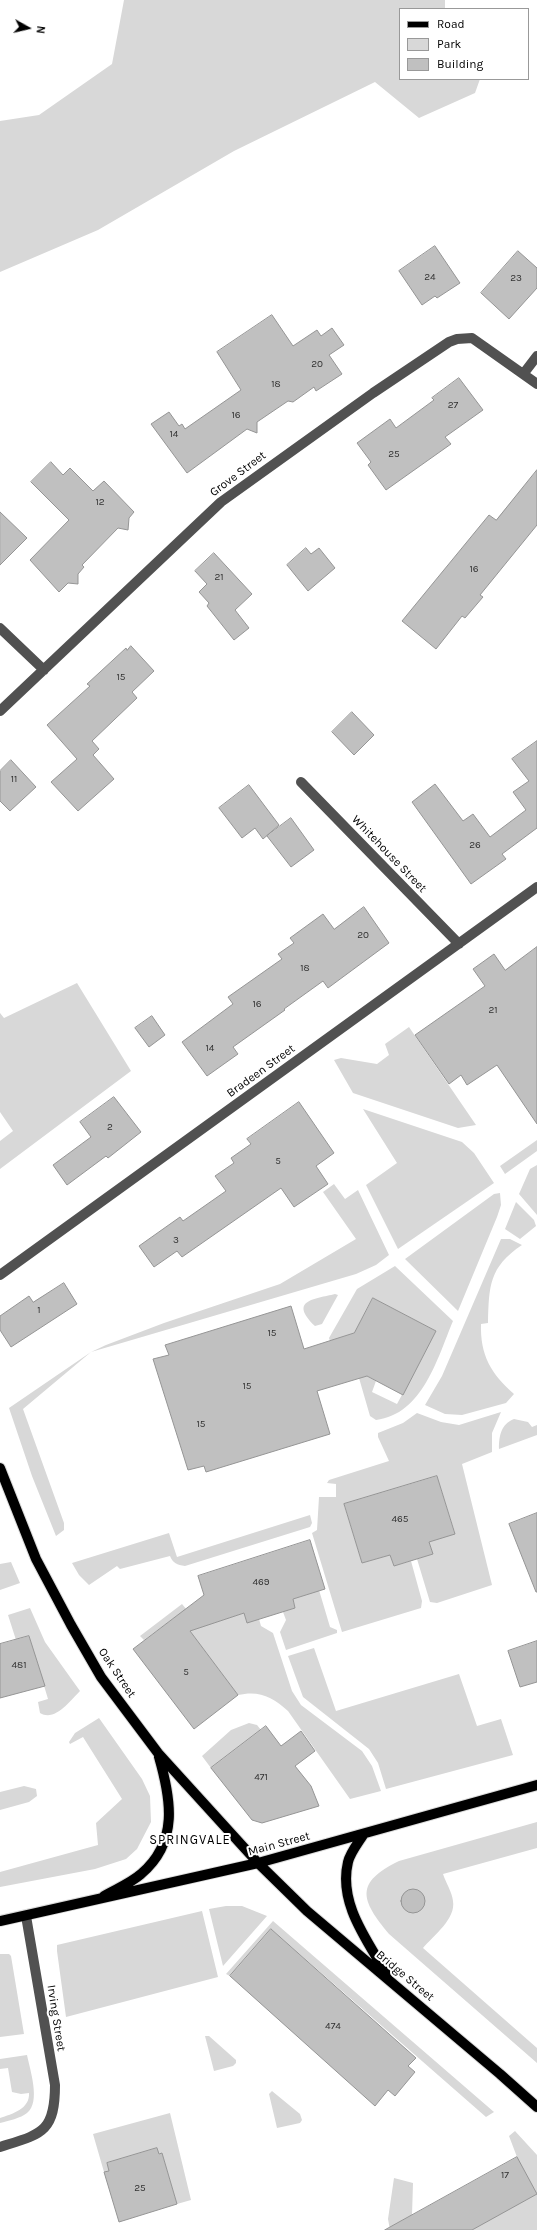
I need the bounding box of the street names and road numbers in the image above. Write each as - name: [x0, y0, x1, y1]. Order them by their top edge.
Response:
- street label: Grove Street: [207, 448, 269, 500]
- street label: Whitehouse Street: [349, 812, 429, 896]
- street label: Bradeen Street: [224, 1041, 298, 1101]
- street label: Oak Street: [95, 1645, 139, 1701]
- street label: Main Street: [247, 1829, 311, 1859]
- street label: Bridge Street: [373, 1948, 437, 2004]
- street label: Irving Street: [44, 1984, 68, 2052]

